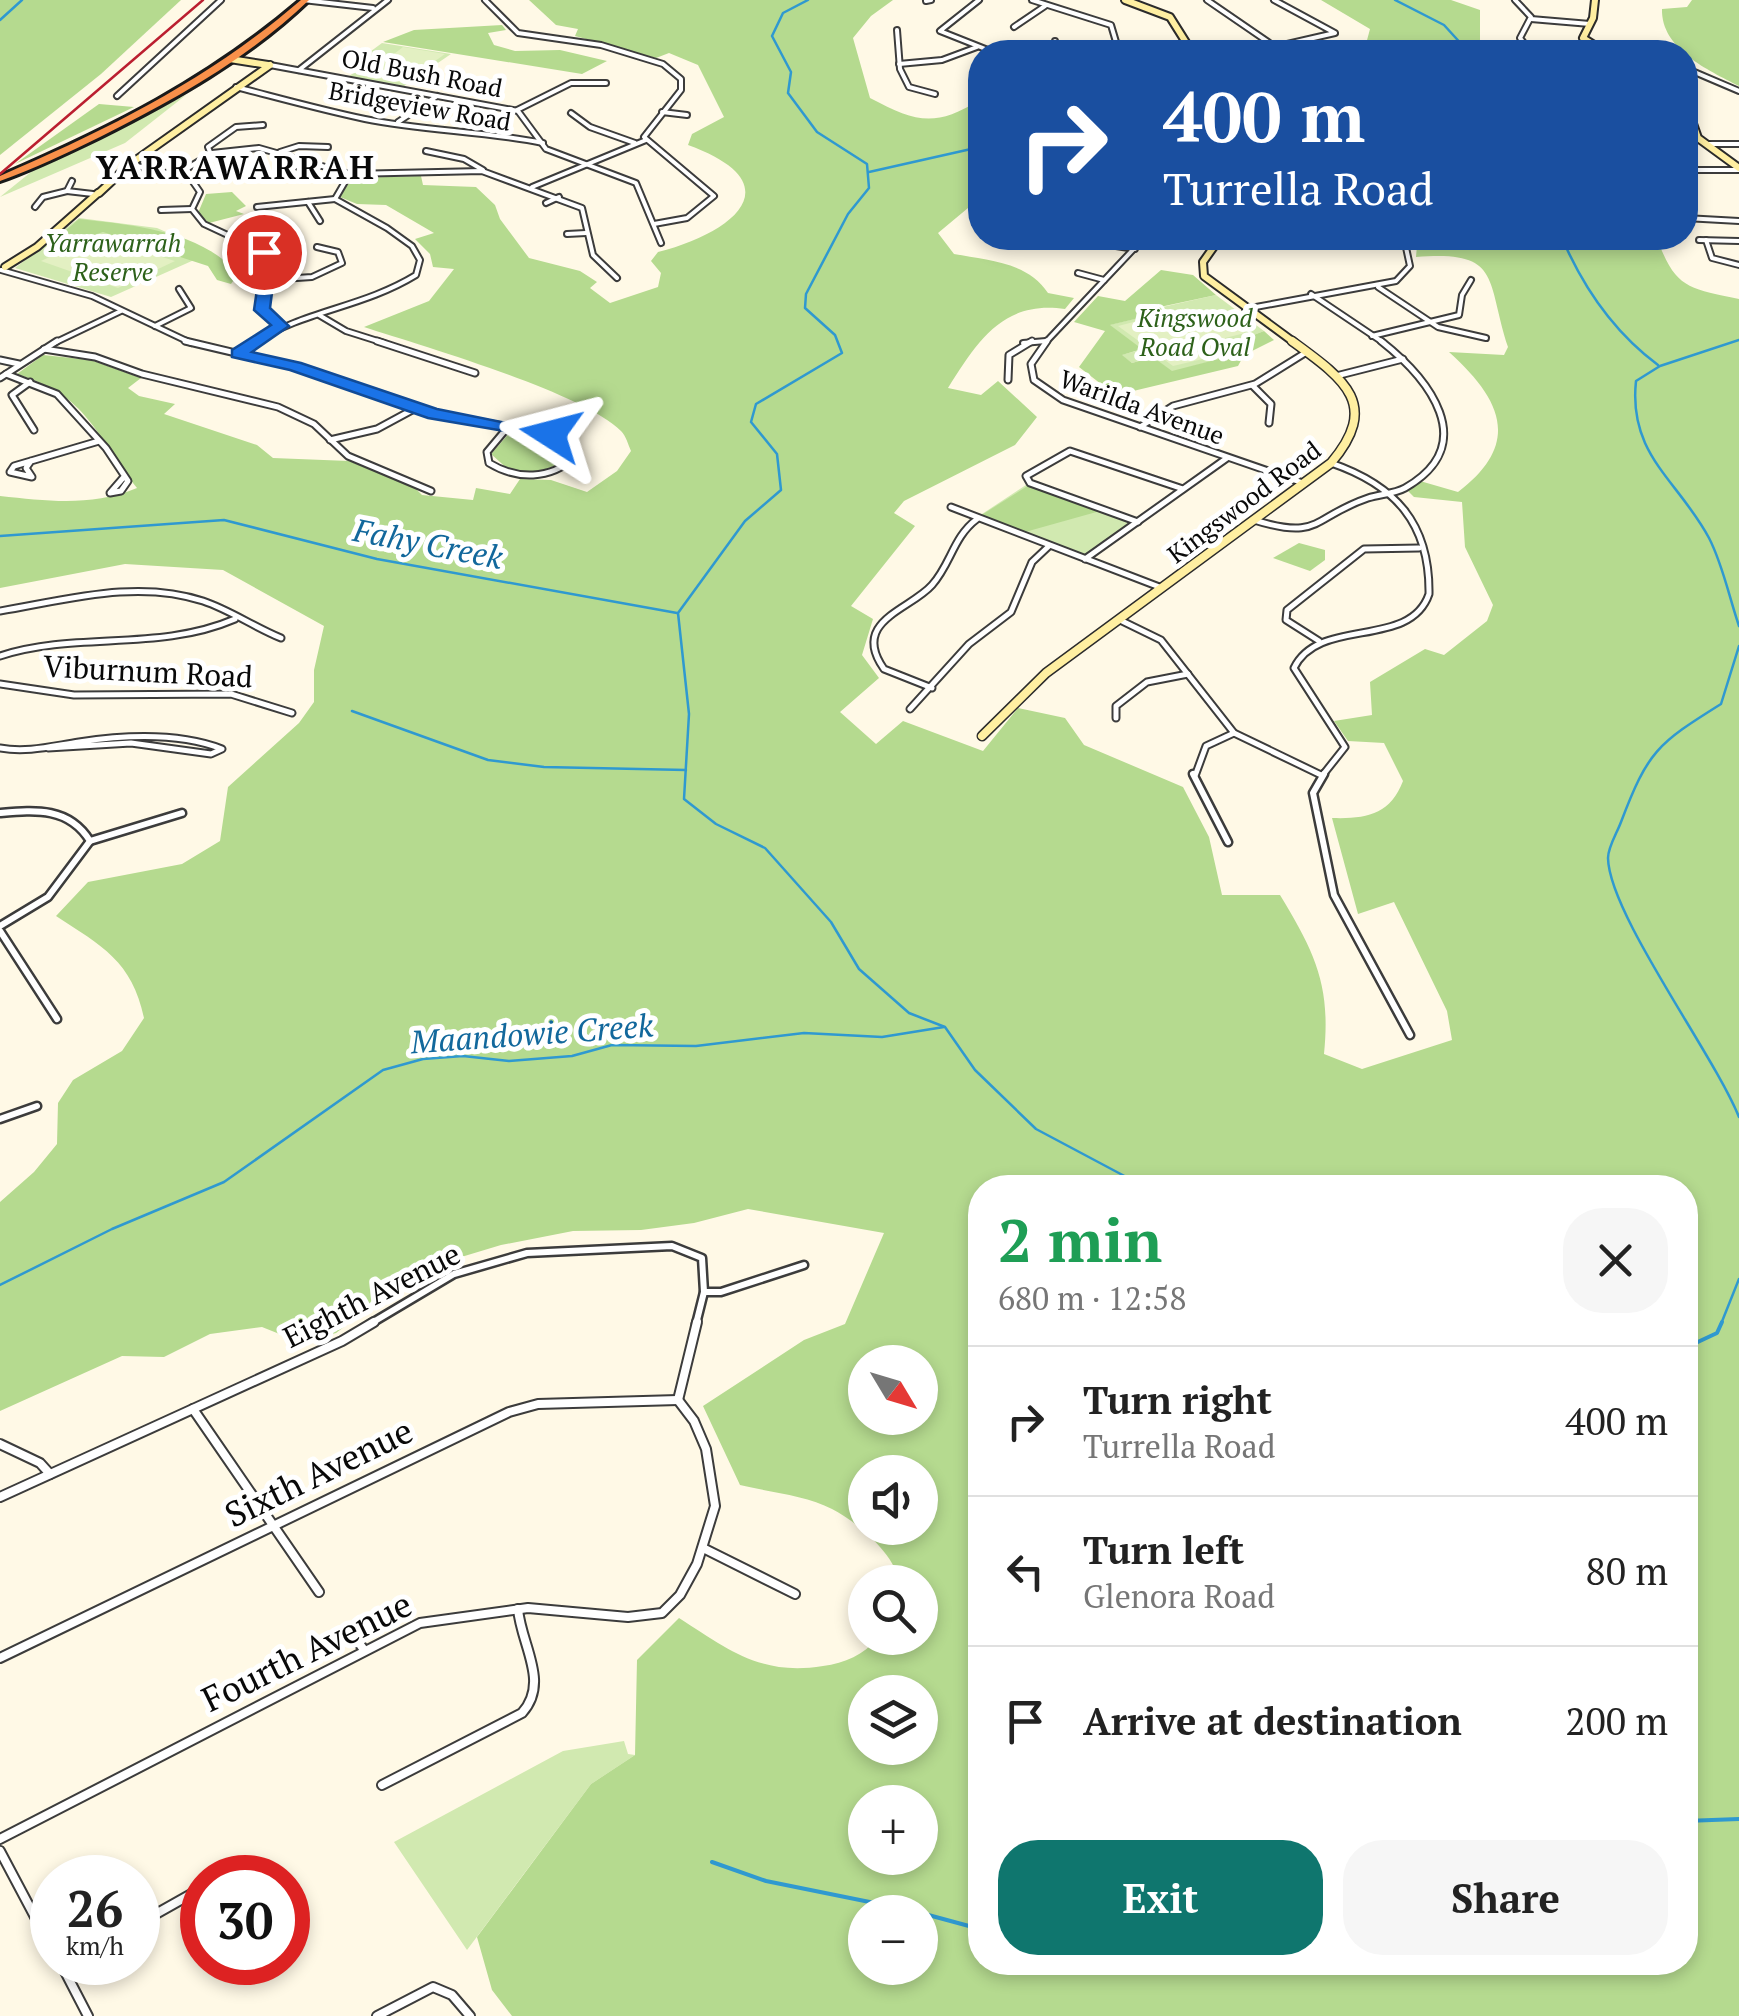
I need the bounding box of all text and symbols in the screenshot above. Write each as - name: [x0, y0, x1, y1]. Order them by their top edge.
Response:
- street label: Old Bush Road: [339, 41, 505, 104]
- text: 400 m: [1163, 69, 1365, 162]
- street label: Bridgeview Road: [326, 73, 514, 138]
- icon: right: [998, 80, 1128, 210]
- district label: YARRAWARRAH: [96, 146, 376, 188]
- text: Turrella Road: [1163, 158, 1434, 218]
- pin: [222, 210, 307, 295]
- icon: arrive: [237, 225, 292, 280]
- park label: Yarrawarrah Reserve: [45, 226, 181, 288]
- park label: Kingswood Road Oval: [1136, 301, 1253, 363]
- street label: Warilda Avenue: [1055, 361, 1229, 452]
- position arrow: [499, 382, 603, 486]
- street label: Kingswood Road: [1160, 433, 1327, 570]
- water label: Fahy Creek: [349, 508, 507, 578]
- street label: Viburnum Road: [42, 646, 254, 696]
- water label: Maandowie Creek: [408, 1004, 655, 1062]
- text: 2 min: [998, 1200, 1162, 1279]
- button: close: [1563, 1208, 1668, 1313]
- street label: Eighth Avenue: [276, 1233, 467, 1357]
- text: 680 m · 12:58: [998, 1277, 1186, 1319]
- north arrow: [848, 1345, 938, 1435]
- map controls: [848, 1345, 938, 1985]
- text: Turn right: [1083, 1375, 1272, 1425]
- icon: right: [998, 1394, 1053, 1449]
- text: 400 m: [1565, 1396, 1668, 1446]
- street label: Sixth Avenue: [217, 1407, 420, 1537]
- text: Turrella Road: [1083, 1425, 1275, 1467]
- button: sound: [848, 1455, 938, 1545]
- text: Turn left: [1083, 1525, 1244, 1575]
- icon: left: [998, 1544, 1053, 1599]
- text: 80 m: [1585, 1546, 1668, 1596]
- button: search: [848, 1565, 938, 1655]
- text: Glenora Road: [1083, 1575, 1275, 1617]
- street label: Fourth Avenue: [194, 1580, 419, 1722]
- button: layers: [848, 1675, 938, 1765]
- icon: arrive: [998, 1694, 1053, 1749]
- text: Arrive at destination: [1083, 1696, 1462, 1746]
- text: 200 m: [1565, 1696, 1668, 1746]
- button: +: [848, 1785, 938, 1875]
- button: Exit: [998, 1840, 1323, 1955]
- button: Share: [1343, 1840, 1668, 1955]
- speed limit sign: 30: [180, 1855, 310, 1985]
- text: 26: [67, 1875, 123, 1941]
- button: −: [848, 1895, 938, 1985]
- text: km/h: [66, 1929, 124, 1962]

